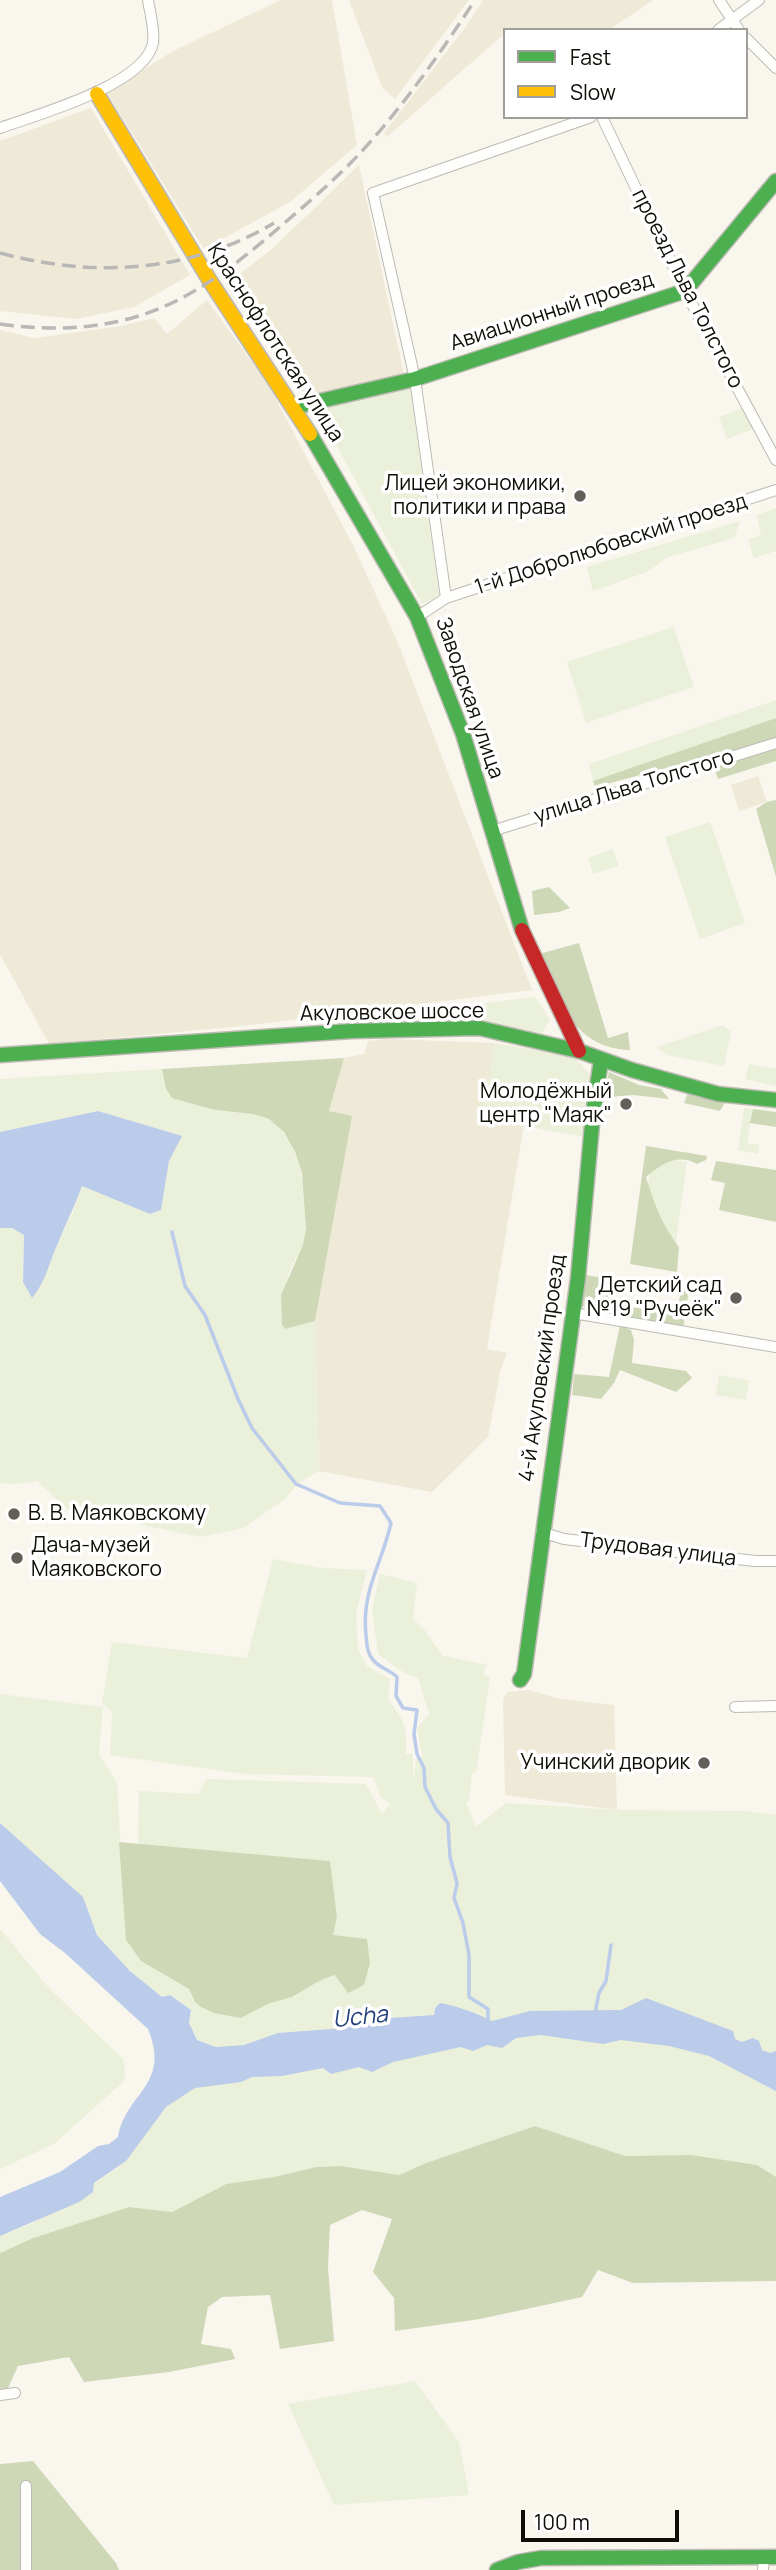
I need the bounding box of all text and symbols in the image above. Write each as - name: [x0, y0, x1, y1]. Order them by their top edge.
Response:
- legend: [503, 28, 748, 119]
- text: Fast: [570, 43, 611, 71]
- text: Slow: [570, 78, 616, 106]
- street label: проезд Льва Толстого: [626, 185, 748, 393]
- street label: Краснофлотская улица: [201, 239, 349, 447]
- street label: Авиационный проезд: [447, 267, 657, 357]
- place label: Лицей экономики, политики и права: [384, 471, 566, 521]
- marker: Лицей экономики, политики и права: [572, 488, 588, 504]
- street label: 1-й Добролюбовский проезд: [472, 489, 750, 601]
- street label: Заводская улица: [430, 614, 508, 782]
- street label: улица Льва Толстого: [531, 745, 737, 829]
- street label: Акуловское шоссе: [300, 999, 484, 1027]
- place label: Молодёжный центр "Маяк": [479, 1079, 612, 1129]
- marker: Молодёжный центр "Маяк": [618, 1096, 634, 1112]
- street label: 4-й Акуловский проезд: [515, 1253, 571, 1483]
- place label: Детский сад №19 "Ручеёк": [587, 1273, 722, 1323]
- marker: Детский сад №19 "Ручеёк": [728, 1290, 744, 1306]
- place label: В. В. Маяковскому: [28, 1501, 206, 1527]
- marker: В. В. Маяковскому: [6, 1506, 22, 1522]
- street label: Трудовая улица: [578, 1528, 738, 1572]
- place label: Дача-музей Маяковского: [31, 1533, 162, 1583]
- marker: Дача-музей Маяковского: [9, 1550, 25, 1566]
- place label: Учинский дворик: [520, 1750, 690, 1776]
- marker: Учинский дворик: [696, 1755, 712, 1771]
- water label: Ucha: [331, 2001, 389, 2035]
- scale bar: [524, 2496, 682, 2540]
- text: 100 m: [534, 2508, 590, 2536]

